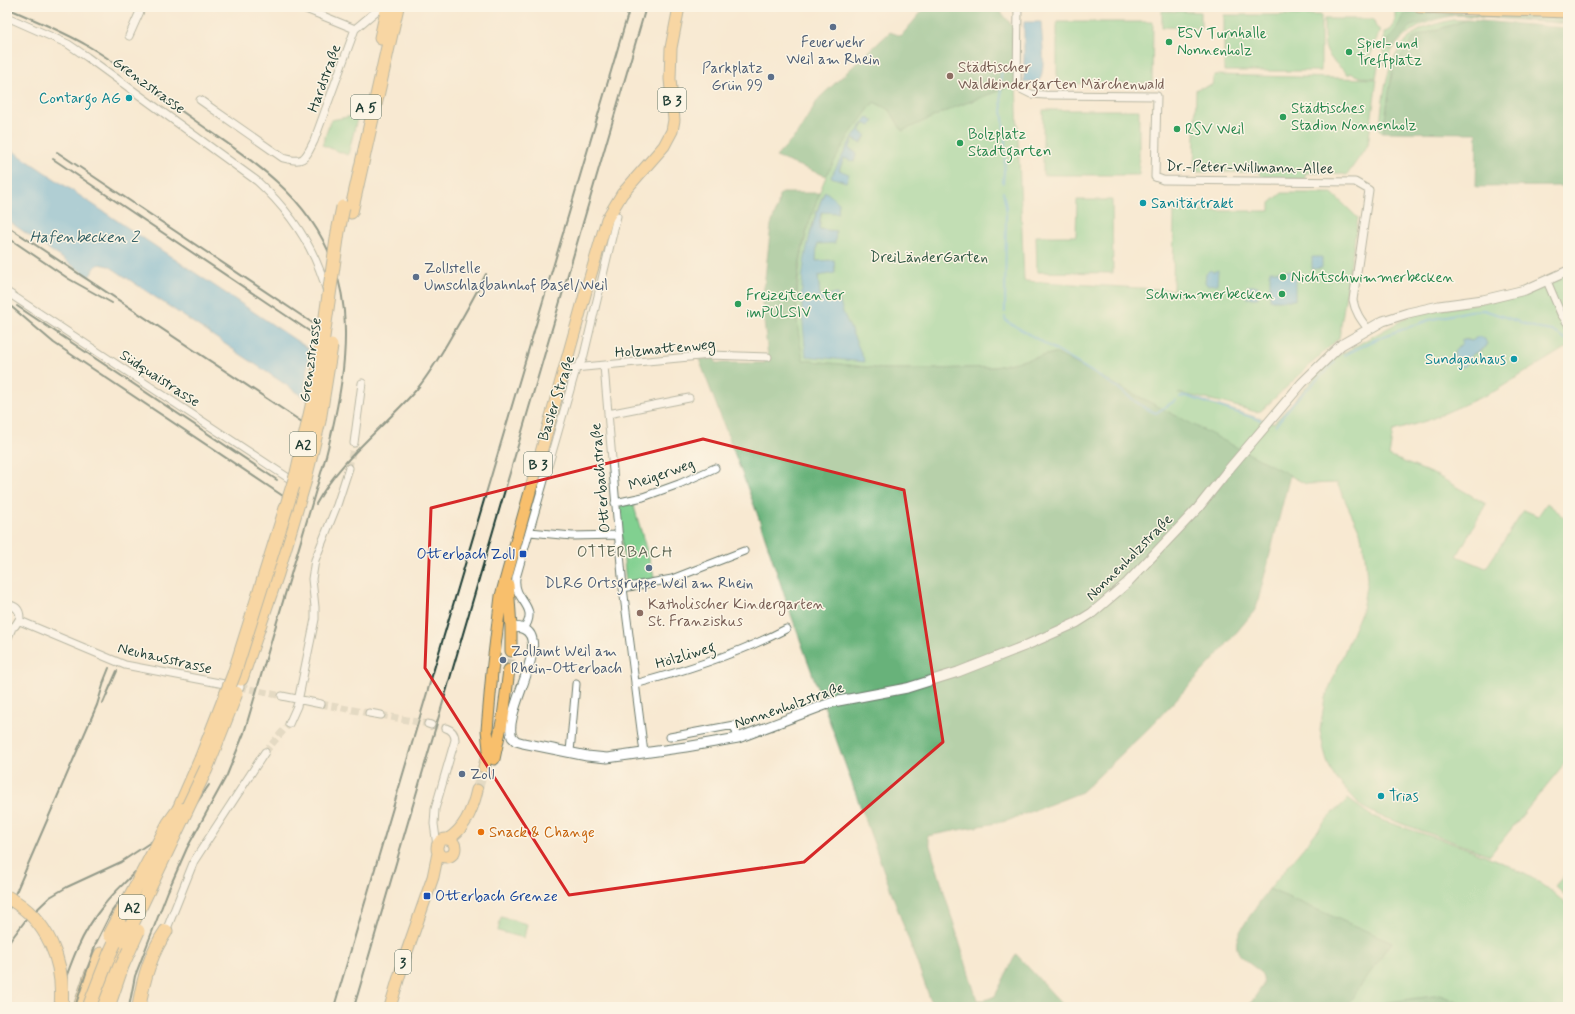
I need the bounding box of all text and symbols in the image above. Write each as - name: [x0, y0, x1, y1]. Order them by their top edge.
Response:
- marker: Feuerwehr Weil am Rhein: [828, 22, 838, 32]
- place label: ESV Turnhalle Nonnenholz: [1177, 24, 1267, 61]
- place label: Feuerwehr Weil am Rhein: [786, 33, 880, 70]
- place label: Spiel- und Treffplatz: [1357, 34, 1422, 71]
- marker: ESV Turnhalle Nonnenholz: [1164, 37, 1174, 47]
- street label: Hardstraße: [303, 41, 347, 115]
- marker: Spiel- und Treffplatz: [1344, 47, 1354, 57]
- street label: Grenzstrasse: [108, 53, 189, 119]
- place label: Städtischer Waldkindergarten Märchenwald: [958, 58, 1164, 96]
- place label: Parkplatz Grün 99: [702, 59, 763, 96]
- marker: Städtischer Waldkindergarten Märchenwald: [945, 71, 955, 81]
- marker: Parkplatz Grün 99: [766, 72, 776, 82]
- road number: B 3: [658, 88, 686, 112]
- place label: Contargo AG: [39, 89, 121, 110]
- marker: Contargo AG: [124, 93, 134, 103]
- road number: A 5: [351, 95, 381, 119]
- place label: Städtisches Stadion Nonnenholz: [1291, 99, 1417, 136]
- marker: Städtisches Stadion Nonnenholz: [1278, 112, 1288, 122]
- place label: RSV Weil: [1185, 120, 1245, 140]
- marker: RSV Weil: [1172, 124, 1182, 134]
- place label: Bolzplatz Stadtgarten: [968, 125, 1051, 163]
- marker: Bolzplatz Stadtgarten: [955, 138, 965, 148]
- street label: Dr.-Peter-Willmann-Allee: [1166, 157, 1334, 179]
- place label: Sanitärtrakt: [1151, 194, 1234, 214]
- marker: Sanitärtrakt: [1138, 198, 1148, 208]
- water label: Hafenbecken 2: [29, 227, 141, 248]
- park label: DreiLänderGarten: [870, 248, 988, 268]
- place label: Zollstelle Umschlagbahnhof Basel/Weil: [424, 259, 608, 297]
- place label: Nichtschwimmerbecken: [1291, 268, 1455, 288]
- marker: Zollstelle Umschlagbahnhof Basel/Weil: [411, 272, 421, 282]
- marker: Nichtschwimmerbecken: [1278, 272, 1288, 282]
- place label: Schwimmerbecken: [1146, 285, 1274, 305]
- place label: Freizeitcenter imPULSIV: [746, 286, 845, 323]
- marker: Schwimmerbecken: [1277, 289, 1287, 299]
- marker: Freizeitcenter imPULSIV: [733, 299, 743, 309]
- street label: Grenzstrasse: [295, 316, 327, 404]
- street label: Holzmattenweg: [614, 335, 716, 364]
- street label: Südquaistrasse: [115, 345, 204, 412]
- place label: Sundgauhaus: [1425, 350, 1506, 370]
- street label: Basler Straße: [534, 353, 580, 444]
- marker: Sundgauhaus: [1509, 354, 1519, 364]
- street label: Otterbachstraße: [586, 422, 616, 534]
- road number: A2: [290, 432, 316, 456]
- road number: B 3: [524, 452, 552, 476]
- street label: Meigerweg: [626, 454, 697, 496]
- street label: Nonnenholzstraße: [1082, 510, 1177, 605]
- district label: OTTERBACH: [577, 542, 673, 563]
- place label: Otterbach Zoll: [416, 545, 515, 565]
- marker: Otterbach Zoll: [518, 549, 528, 559]
- marker: DLRG Ortsgruppe Weil am Rhein: [644, 563, 654, 573]
- place label: DLRG Ortsgruppe Weil am Rhein: [545, 574, 753, 595]
- place label: Katholischer Kindergarten St. Franziskus: [648, 595, 825, 632]
- marker: Katholischer Kindergarten St. Franziskus: [635, 608, 645, 618]
- street label: Hölzliweg: [653, 637, 718, 675]
- street label: Neuhausstrasse: [116, 638, 214, 680]
- place label: Zollamt Weil am Rhein-Otterbach: [511, 642, 623, 679]
- marker: Zollamt Weil am Rhein-Otterbach: [498, 655, 508, 665]
- street label: Nonnenholzstraße: [732, 678, 847, 734]
- place label: Zoll: [470, 765, 494, 785]
- marker: Zoll: [457, 769, 467, 779]
- place label: Trias: [1389, 787, 1419, 807]
- marker: Trias: [1376, 791, 1386, 801]
- place label: Snack & Change: [489, 823, 595, 843]
- marker: Snack & Change: [476, 827, 486, 837]
- place label: Otterbach Grenze: [435, 887, 558, 907]
- marker: Otterbach Grenze: [422, 891, 432, 901]
- road number: A2: [119, 895, 145, 919]
- road number: 3: [395, 950, 411, 974]

